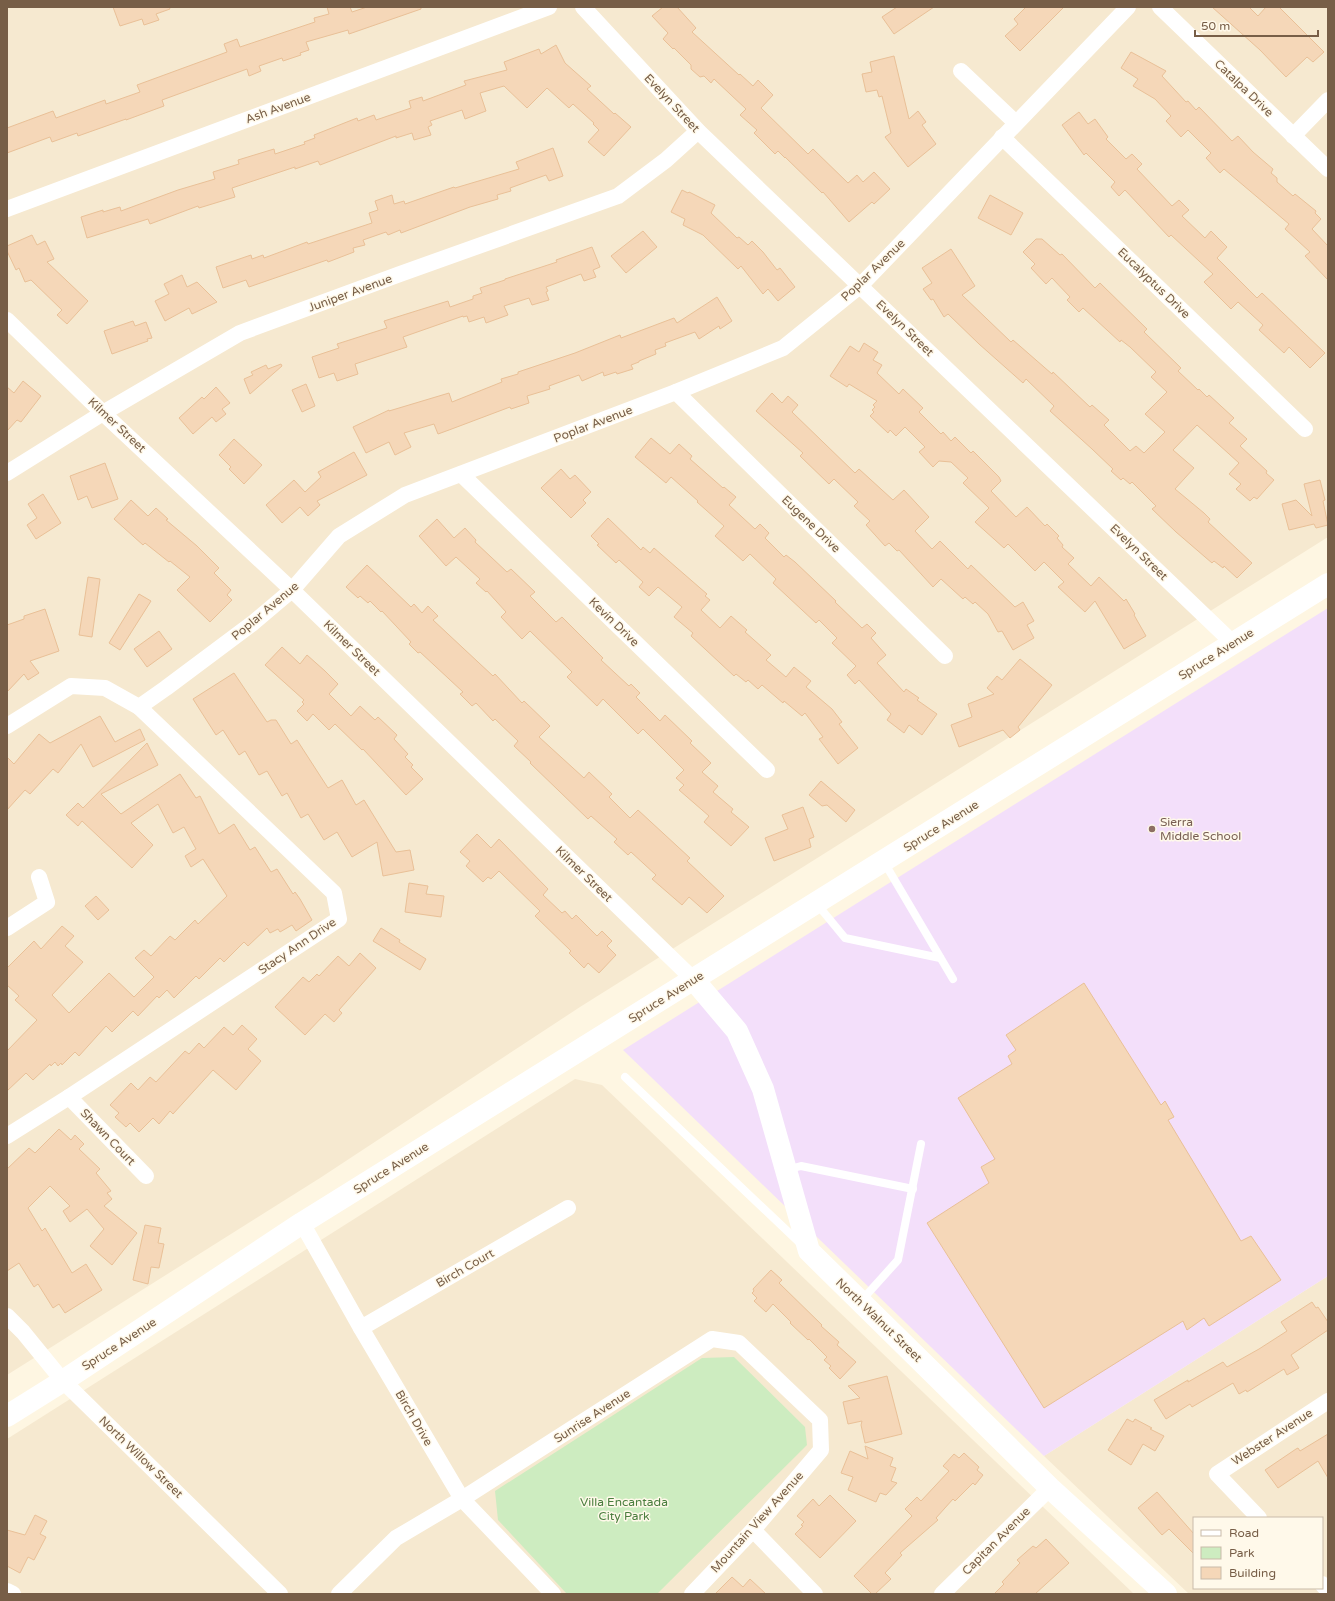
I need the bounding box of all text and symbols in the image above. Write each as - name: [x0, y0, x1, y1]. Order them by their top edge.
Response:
- scale bar: [1195, 12, 1318, 38]
- text: 50 m: [1201, 19, 1230, 33]
- street label: Catalpa Drive: [1212, 56, 1276, 120]
- street label: Evelyn Street: [641, 71, 703, 135]
- street label: Ash Avenue: [244, 90, 313, 126]
- street label: Poplar Avenue: [838, 236, 908, 304]
- street label: Eucalyptus Drive: [1115, 245, 1193, 321]
- street label: Juniper Avenue: [306, 271, 394, 315]
- street label: Evelyn Street: [873, 297, 937, 359]
- street label: Kilmer Street: [85, 395, 149, 456]
- street label: Poplar Avenue: [552, 402, 635, 445]
- street label: Eugene Drive: [779, 493, 843, 556]
- street label: Evelyn Street: [1107, 521, 1171, 583]
- street label: Poplar Avenue: [229, 579, 302, 643]
- street label: Kevin Drive: [586, 595, 642, 649]
- street label: Kilmer Street: [321, 617, 384, 679]
- street label: Spruce Avenue: [1176, 625, 1256, 683]
- street label: Spruce Avenue: [901, 797, 981, 855]
- place label: Sierra Middle School: [1160, 815, 1241, 843]
- marker: Sierra Middle School: [1147, 824, 1157, 834]
- street label: Kilmer Street: [553, 843, 616, 905]
- street label: Stacy Ann Drive: [256, 915, 339, 977]
- street label: Spruce Avenue: [626, 968, 706, 1026]
- street label: Shawn Court: [78, 1106, 139, 1168]
- street label: Spruce Avenue: [351, 1139, 431, 1197]
- street label: Birch Court: [434, 1246, 497, 1290]
- street label: North Walnut Street: [833, 1275, 925, 1365]
- street label: Spruce Avenue: [79, 1315, 159, 1373]
- street label: Sunrise Avenue: [551, 1386, 633, 1446]
- street label: Birch Drive: [392, 1388, 436, 1449]
- street label: Webster Avenue: [1229, 1406, 1315, 1468]
- street label: North Willow Street: [96, 1413, 186, 1501]
- street label: Mountain View Avenue: [708, 1468, 806, 1576]
- park label: Villa Encantada City Park: [580, 1495, 668, 1523]
- street label: Capitan Avenue: [959, 1504, 1033, 1578]
- legend: [1193, 1517, 1323, 1589]
- text: Road: [1229, 1526, 1259, 1540]
- text: Park: [1229, 1546, 1255, 1560]
- text: Building: [1229, 1566, 1276, 1580]

